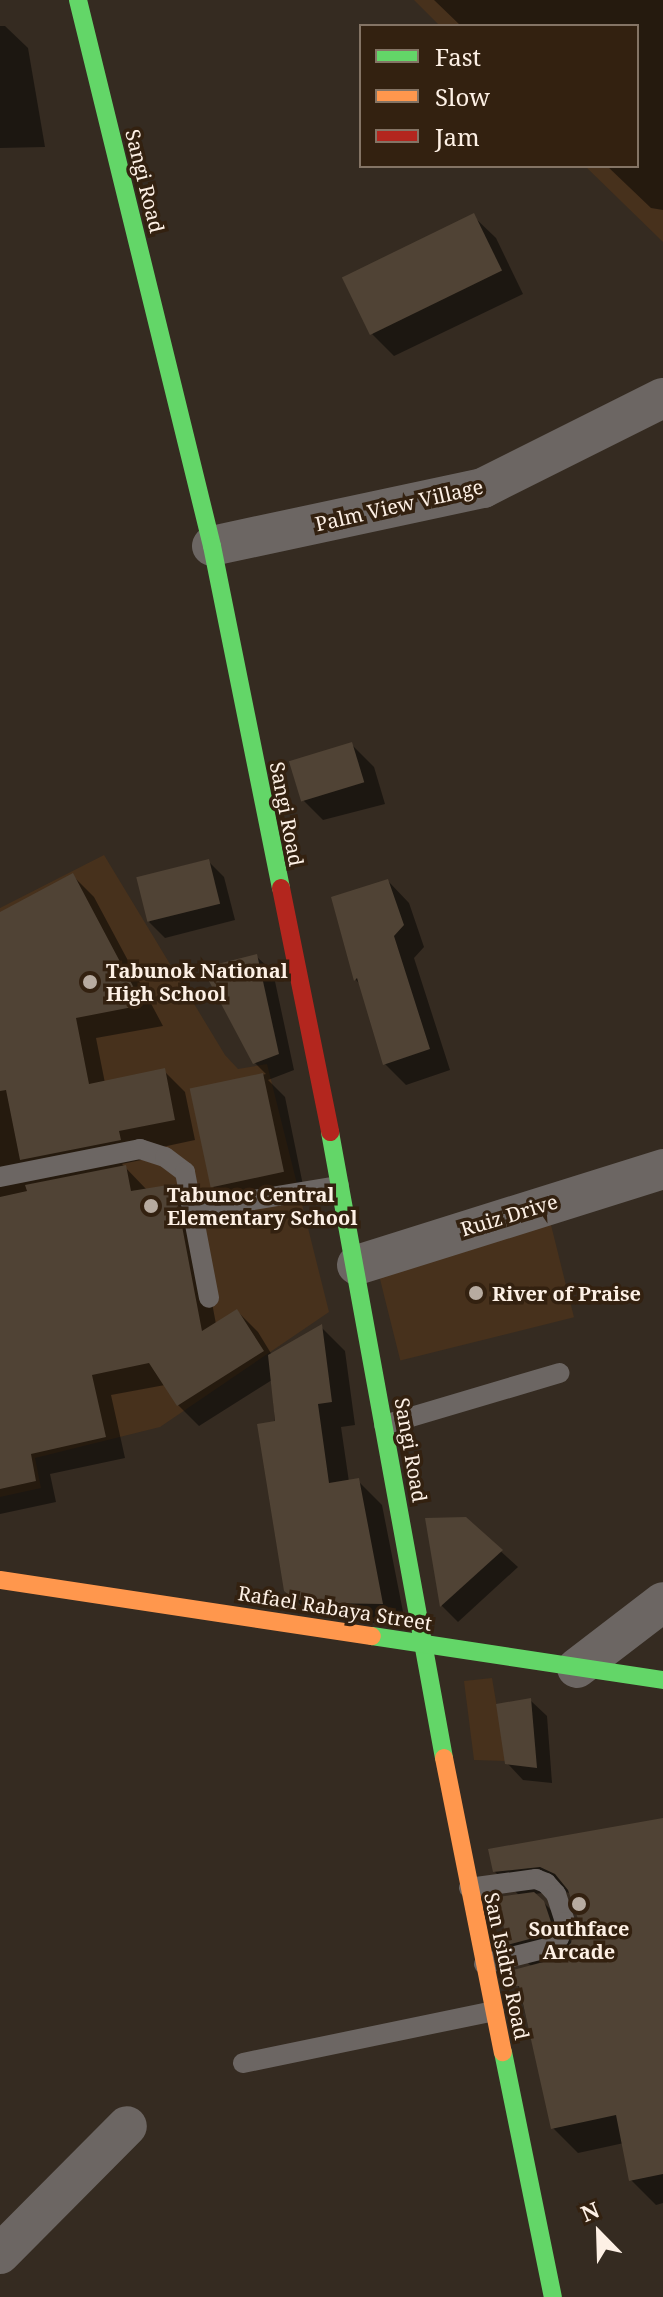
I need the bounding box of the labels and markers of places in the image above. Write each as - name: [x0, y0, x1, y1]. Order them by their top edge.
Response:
- place label: Tabunok National High School: [106, 958, 288, 1005]
- marker: Tabunok National High School: [81, 973, 99, 991]
- place label: Tabunoc Central Elementary School: [167, 1182, 357, 1229]
- marker: Tabunoc Central Elementary School: [142, 1197, 160, 1215]
- place label: River of Praise: [492, 1281, 641, 1305]
- marker: River of Praise: [467, 1284, 485, 1302]
- marker: Southface Arcade: [570, 1895, 588, 1913]
- place label: Southface Arcade: [529, 1916, 629, 1963]

